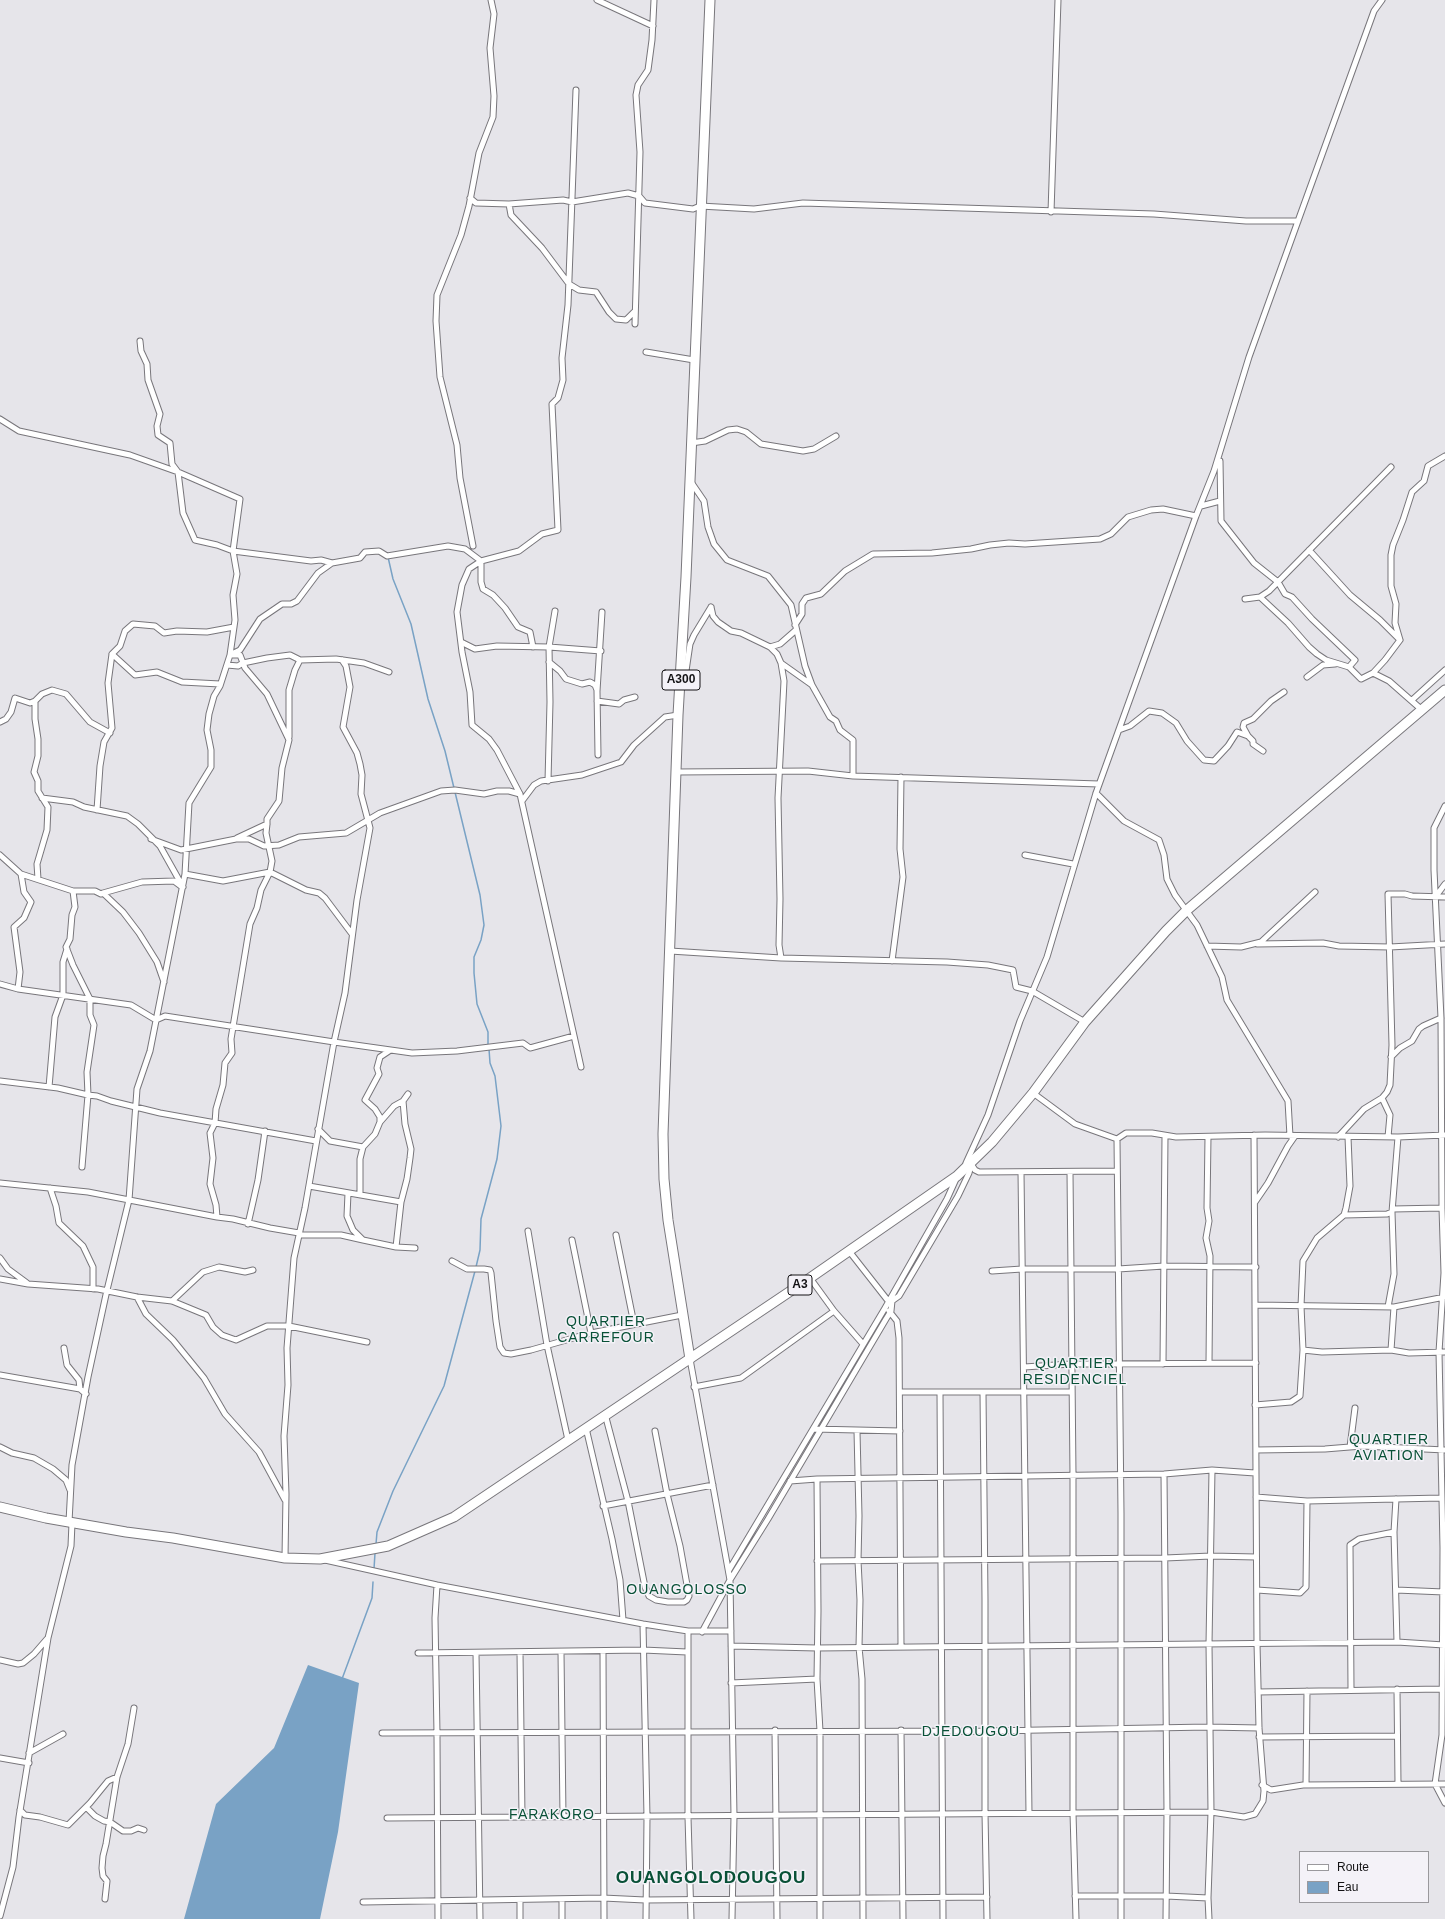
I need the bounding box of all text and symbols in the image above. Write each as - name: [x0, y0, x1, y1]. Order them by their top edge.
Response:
- road number: A300: [662, 670, 700, 690]
- road number: A3: [788, 1275, 812, 1295]
- district label: QUARTIER CARREFOUR: [557, 1314, 655, 1346]
- district label: QUARTIER RESIDENCIEL: [1023, 1356, 1127, 1388]
- district label: QUARTIER AVIATION: [1349, 1432, 1429, 1464]
- district label: OUANGOLOSSO: [626, 1582, 748, 1598]
- district label: DJEDOUGOU: [922, 1724, 1020, 1740]
- district label: FARAKORO: [509, 1807, 595, 1823]
- legend: [1299, 1851, 1429, 1903]
- text: Route: [1337, 1860, 1369, 1874]
- district label: OUANGOLODOUGOU: [616, 1868, 806, 1888]
- text: Eau: [1337, 1880, 1358, 1894]

